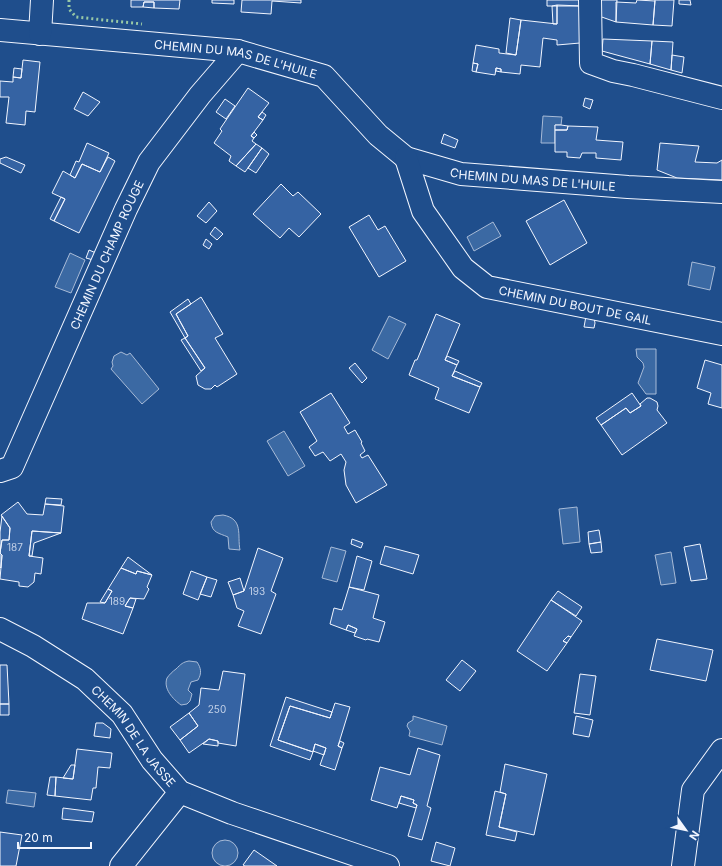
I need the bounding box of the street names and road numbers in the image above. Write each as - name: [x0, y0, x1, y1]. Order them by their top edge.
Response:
- street label: CHEMIN DU MAS DE L'HUILE: [154, 36, 319, 81]
- street label: CHEMIN DU MAS DE L'HUILE: [448, 164, 616, 194]
- street label: CHEMIN DU CHAMP ROUGE: [66, 177, 147, 332]
- street label: CHEMIN DU BOUT DE GAIL: [498, 282, 653, 327]
- street label: CHEMIN DE LA JASSE: [89, 682, 179, 790]

